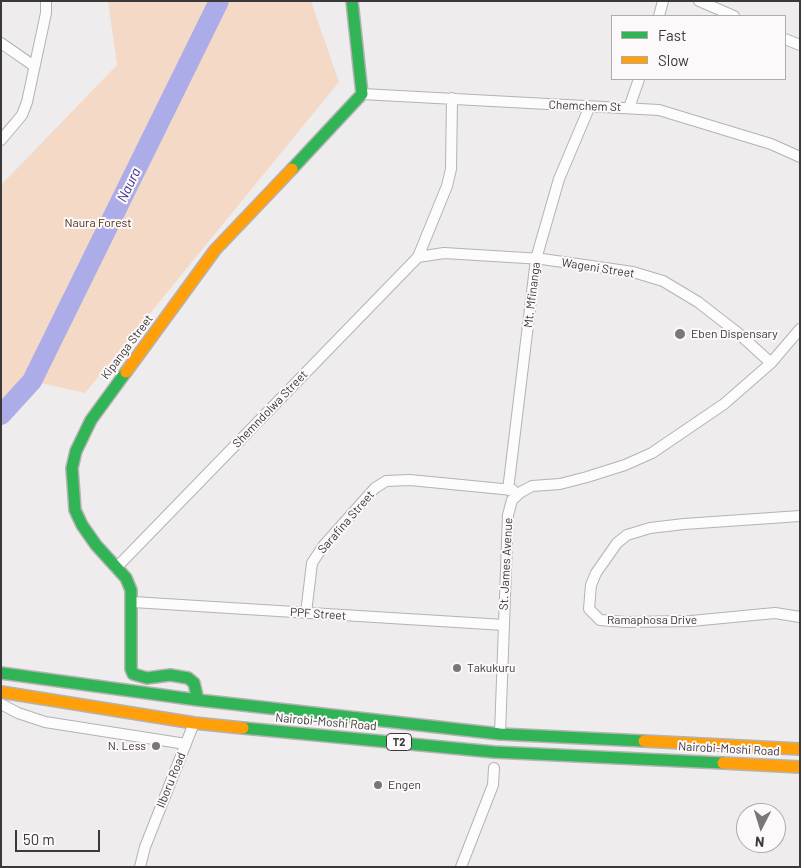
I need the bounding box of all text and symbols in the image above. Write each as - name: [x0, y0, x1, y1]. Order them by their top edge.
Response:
- legend: [611, 15, 786, 80]
- text: Fast: [658, 26, 686, 44]
- text: Slow: [658, 51, 689, 69]
- street label: Chemchem St: [548, 98, 622, 114]
- water label: Naura: [114, 165, 144, 205]
- park label: Naura Forest: [64, 216, 132, 230]
- street label: Wageni Street: [561, 255, 635, 281]
- street label: Mt. Mfinanga: [521, 261, 543, 329]
- street label: Kipanga Street: [98, 312, 156, 382]
- marker: Eben Dispensary: [673, 327, 687, 341]
- place label: Eben Dispensary: [691, 327, 778, 341]
- street label: Shemndolwa Street: [229, 367, 311, 451]
- street label: Sarafina Street: [315, 488, 377, 556]
- street label: St. James Avenue: [496, 517, 516, 611]
- street label: PPF Street: [289, 605, 347, 623]
- street label: Ramaphosa Drive: [607, 613, 697, 627]
- place label: Takukuru: [467, 661, 515, 675]
- marker: Takukuru: [451, 662, 463, 674]
- street label: Nairobi-Moshi Road: [275, 710, 377, 734]
- road number: T2: [386, 734, 412, 750]
- place label: N. Less: [108, 739, 146, 753]
- street label: Nairobi-Moshi Road: [678, 739, 780, 759]
- marker: N. Less: [150, 740, 162, 752]
- street label: Ilboru Road: [153, 750, 189, 810]
- place label: Engen: [388, 778, 421, 792]
- marker: Engen: [372, 779, 384, 791]
- north arrow: [736, 803, 786, 853]
- scale bar: [18, 820, 102, 852]
- text: 50 m: [23, 830, 55, 848]
- text: N: [754, 834, 765, 851]

